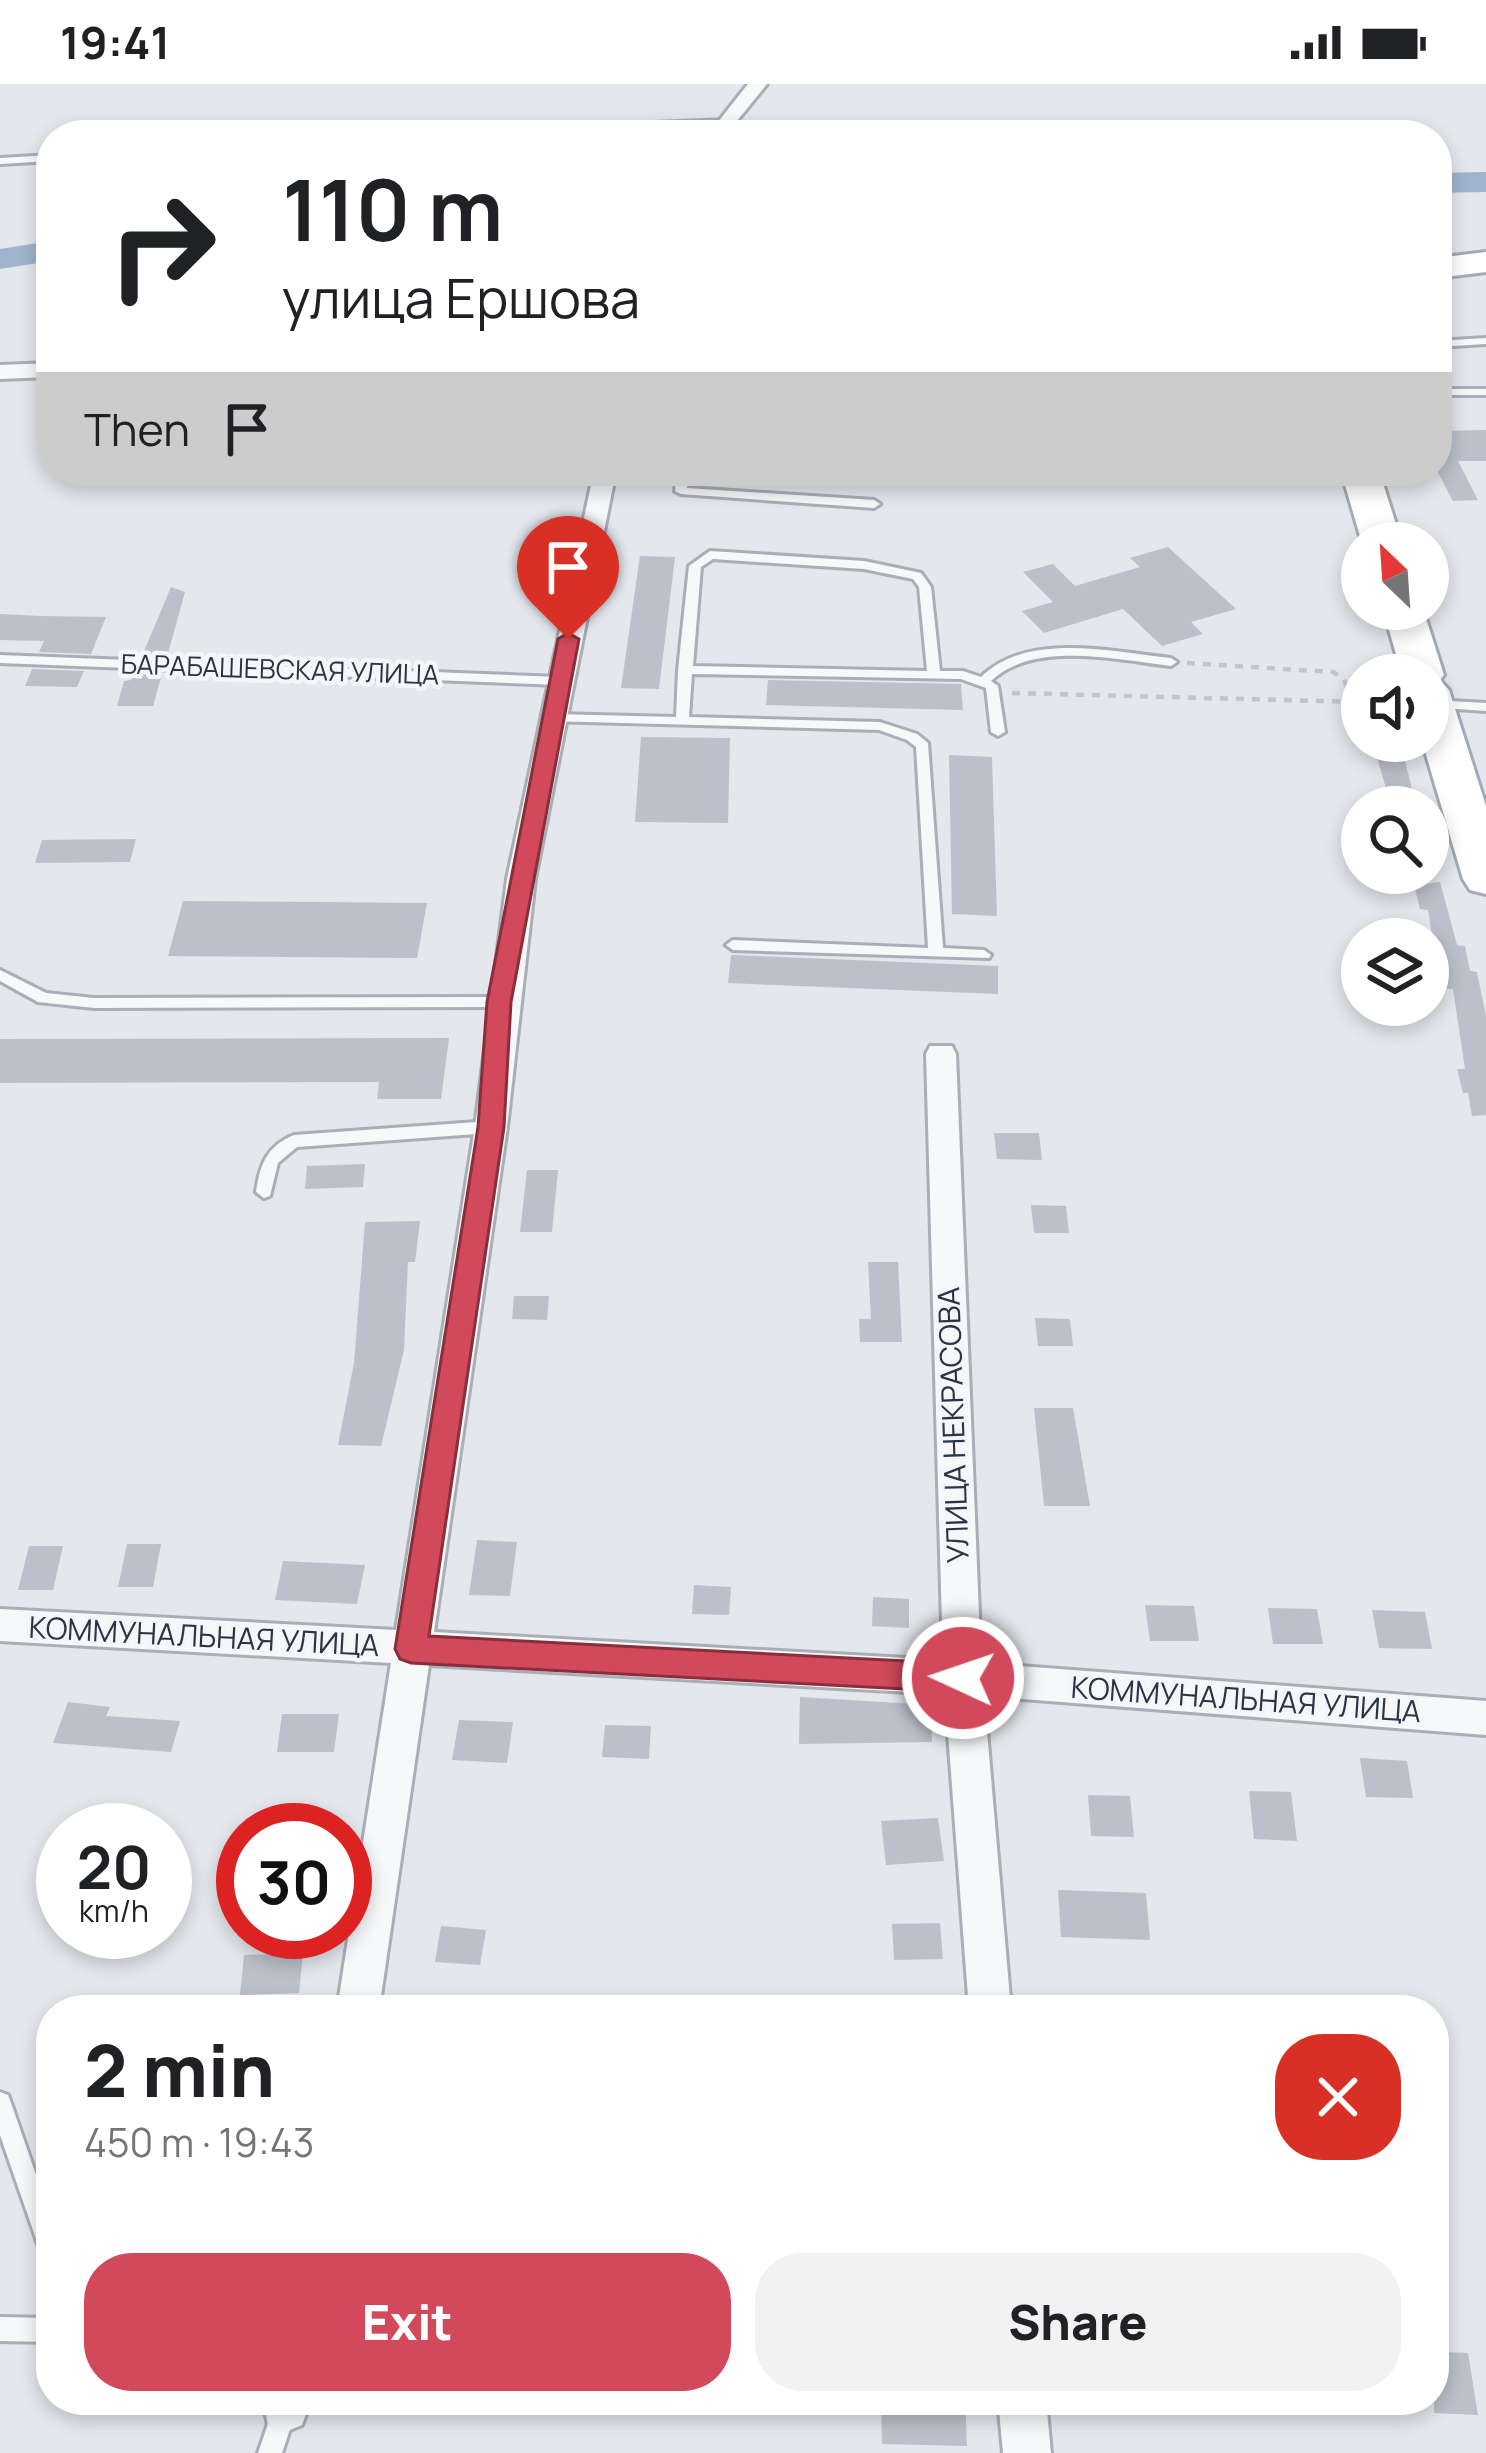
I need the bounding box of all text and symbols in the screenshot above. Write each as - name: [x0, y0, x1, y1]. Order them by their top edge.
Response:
- text: 19:41: [60, 11, 170, 73]
- text: 110 m: [282, 151, 503, 266]
- icon: right: [84, 168, 240, 324]
- text: улица Ершова: [282, 260, 640, 334]
- icon: arrive: [214, 396, 280, 462]
- text: Then: [84, 398, 190, 460]
- pin: [517, 516, 619, 639]
- north arrow: [1341, 522, 1449, 630]
- map controls: [1341, 522, 1449, 1026]
- icon: arrive: [535, 534, 601, 600]
- street label: БАРАБАШЕВСКАЯ УЛИЦА: [120, 644, 440, 693]
- button: sound: [1341, 654, 1449, 762]
- button: search: [1341, 786, 1449, 894]
- button: layers: [1341, 918, 1449, 1026]
- street label: УЛИЦА НЕКРАСОВА: [927, 1286, 978, 1564]
- street label: КОММУНАЛЬНАЯ УЛИЦА: [28, 1606, 380, 1665]
- position arrow: [900, 1615, 1026, 1741]
- street label: КОММУНАЛЬНАЯ УЛИЦА: [1070, 1666, 1422, 1731]
- speed limit sign: 30: [216, 1803, 372, 1959]
- text: 20: [76, 1825, 152, 1907]
- text: km/h: [79, 1890, 149, 1931]
- text: 2 min: [84, 2020, 275, 2119]
- button: close: [1275, 2034, 1401, 2160]
- text: 450 m · 19:43: [84, 2115, 314, 2169]
- button: Exit: [84, 2253, 731, 2391]
- button: Share: [755, 2253, 1401, 2391]

